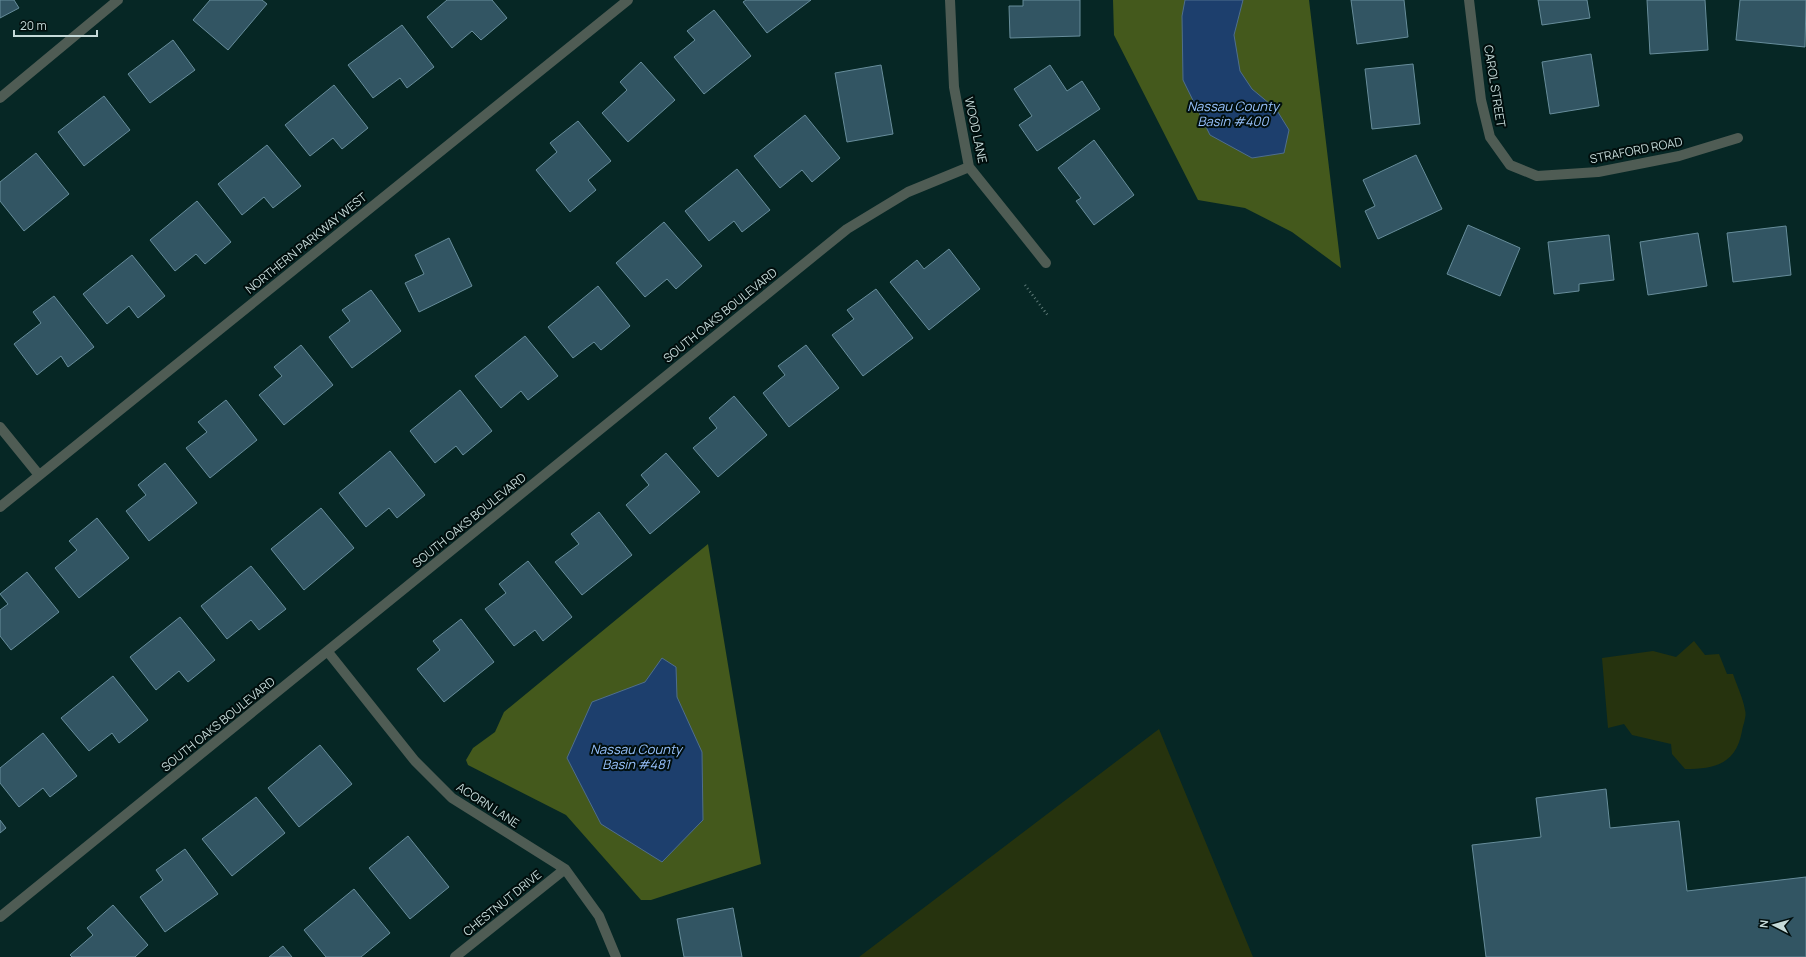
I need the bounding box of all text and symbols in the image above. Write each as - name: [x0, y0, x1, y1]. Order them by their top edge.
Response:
- scale bar: [14, 12, 97, 38]
- text: 20 m: [20, 17, 47, 34]
- street label: CAROL STREET: [1480, 44, 1510, 129]
- street label: WOOD LANE: [961, 95, 991, 165]
- water label: Nassau County Basin #400: [1187, 97, 1281, 130]
- street label: STRAFORD ROAD: [1588, 133, 1684, 167]
- street label: NORTHERN PARKWAY WEST: [242, 188, 371, 297]
- street label: SOUTH OAKS BOULEVARD: [659, 264, 781, 366]
- street label: SOUTH OAKS BOULEVARD: [408, 469, 530, 571]
- street label: SOUTH OAKS BOULEVARD: [157, 673, 279, 775]
- water label: Nassau County Basin #481: [590, 740, 684, 773]
- street label: ACORN LANE: [453, 778, 523, 832]
- street label: CHESTNUT DRIVE: [459, 866, 545, 940]
- north arrow: [1754, 905, 1794, 945]
- text: N: [1756, 919, 1771, 929]

